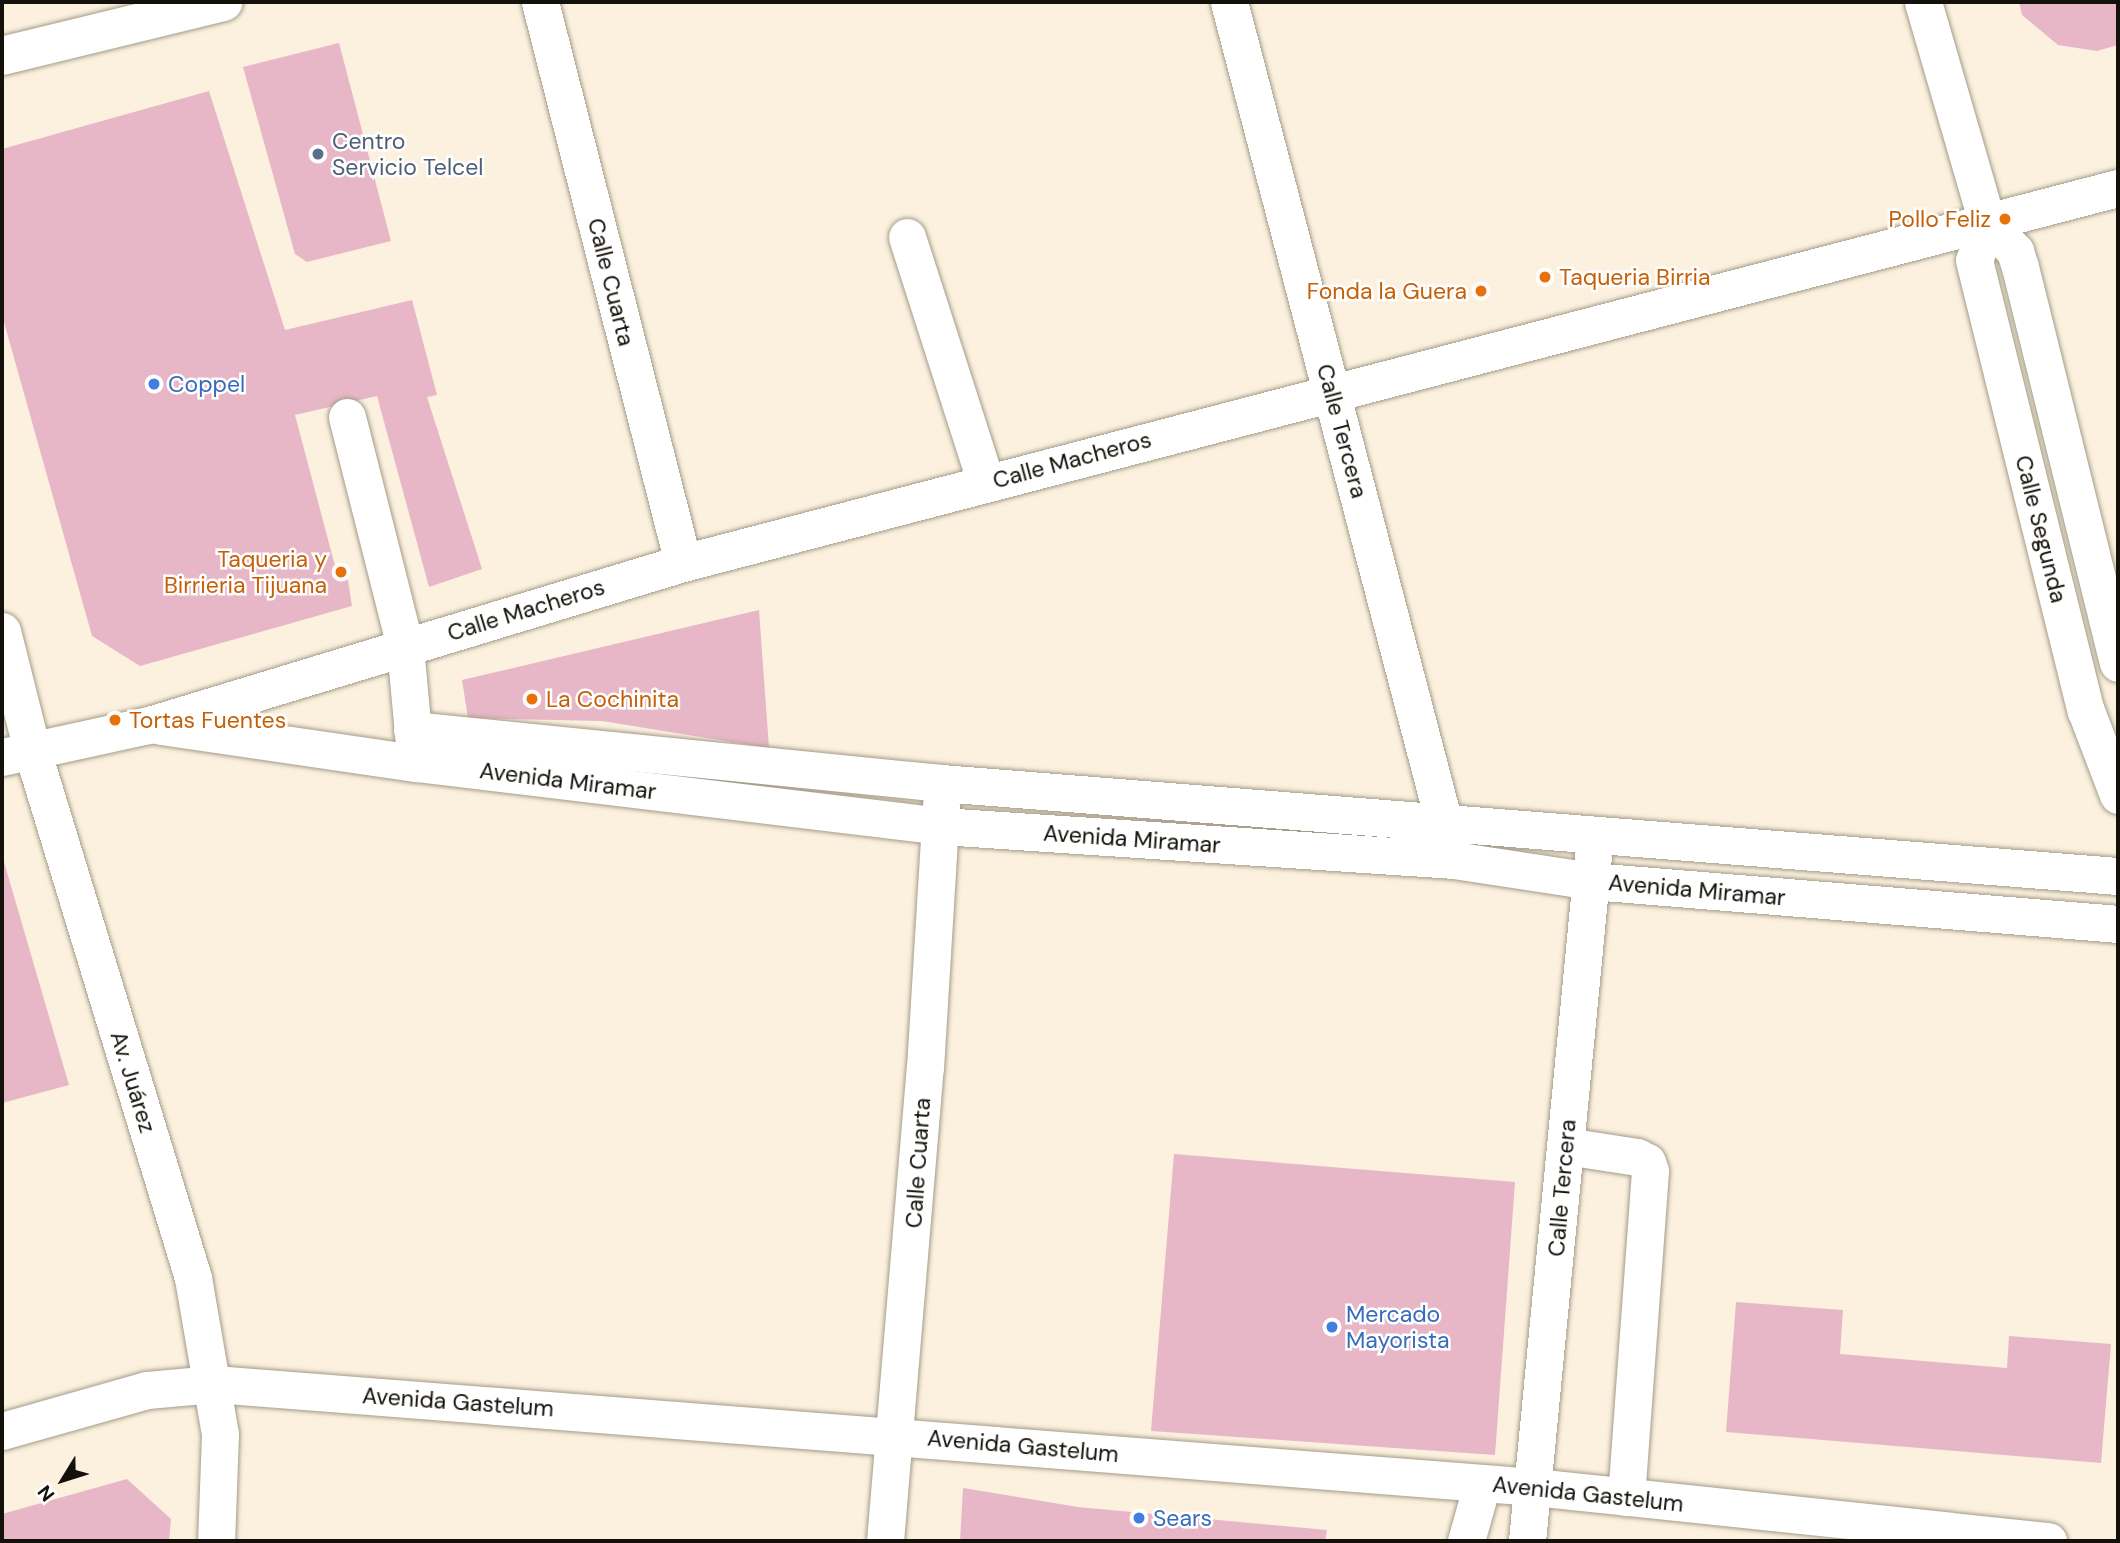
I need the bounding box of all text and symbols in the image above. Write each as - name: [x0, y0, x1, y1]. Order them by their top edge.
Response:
- place label: Centro Servicio Telcel: [332, 127, 483, 181]
- marker: Centro Servicio Telcel: [310, 146, 326, 162]
- place label: Pollo Feliz: [1889, 205, 1991, 233]
- marker: Pollo Feliz: [1997, 211, 2013, 227]
- street label: Calle Cuarta: [582, 215, 640, 349]
- place label: Taqueria Birria: [1559, 263, 1710, 291]
- marker: Taqueria Birria: [1537, 269, 1553, 285]
- place label: Fonda la Guera: [1307, 277, 1467, 305]
- marker: Fonda la Guera: [1473, 283, 1489, 299]
- street label: Calle Tercera: [1311, 361, 1373, 501]
- place label: Coppel: [168, 370, 245, 398]
- marker: Coppel: [146, 376, 162, 392]
- street label: Calle Macheros: [990, 426, 1154, 494]
- street label: Calle Segunda: [2009, 452, 2073, 606]
- place label: Taqueria y Birrieria Tijuana: [164, 545, 327, 599]
- marker: Taqueria y Birrieria Tijuana: [333, 564, 349, 580]
- street label: Calle Macheros: [444, 573, 608, 647]
- place label: La Cochinita: [546, 685, 679, 713]
- marker: La Cochinita: [524, 691, 540, 707]
- place label: Tortas Fuentes: [129, 706, 286, 734]
- marker: Tortas Fuentes: [107, 712, 123, 728]
- street label: Avenida Miramar: [478, 756, 658, 806]
- street label: Avenida Miramar: [1042, 819, 1222, 859]
- street label: Avenida Miramar: [1607, 869, 1787, 911]
- street label: Av. Juárez: [104, 1028, 162, 1136]
- street label: Calle Cuarta: [900, 1097, 936, 1229]
- street label: Calle Tercera: [1542, 1118, 1582, 1258]
- place label: Mercado Mayorista: [1346, 1300, 1449, 1354]
- marker: Mercado Mayorista: [1324, 1319, 1340, 1335]
- street label: Avenida Gastelum: [361, 1382, 555, 1422]
- street label: Avenida Gastelum: [926, 1424, 1120, 1468]
- north arrow: [28, 1445, 98, 1515]
- street label: Avenida Gastelum: [1491, 1470, 1685, 1518]
- text: N: [32, 1480, 60, 1506]
- place label: Sears: [1153, 1504, 1212, 1532]
- marker: Sears: [1131, 1510, 1147, 1526]

